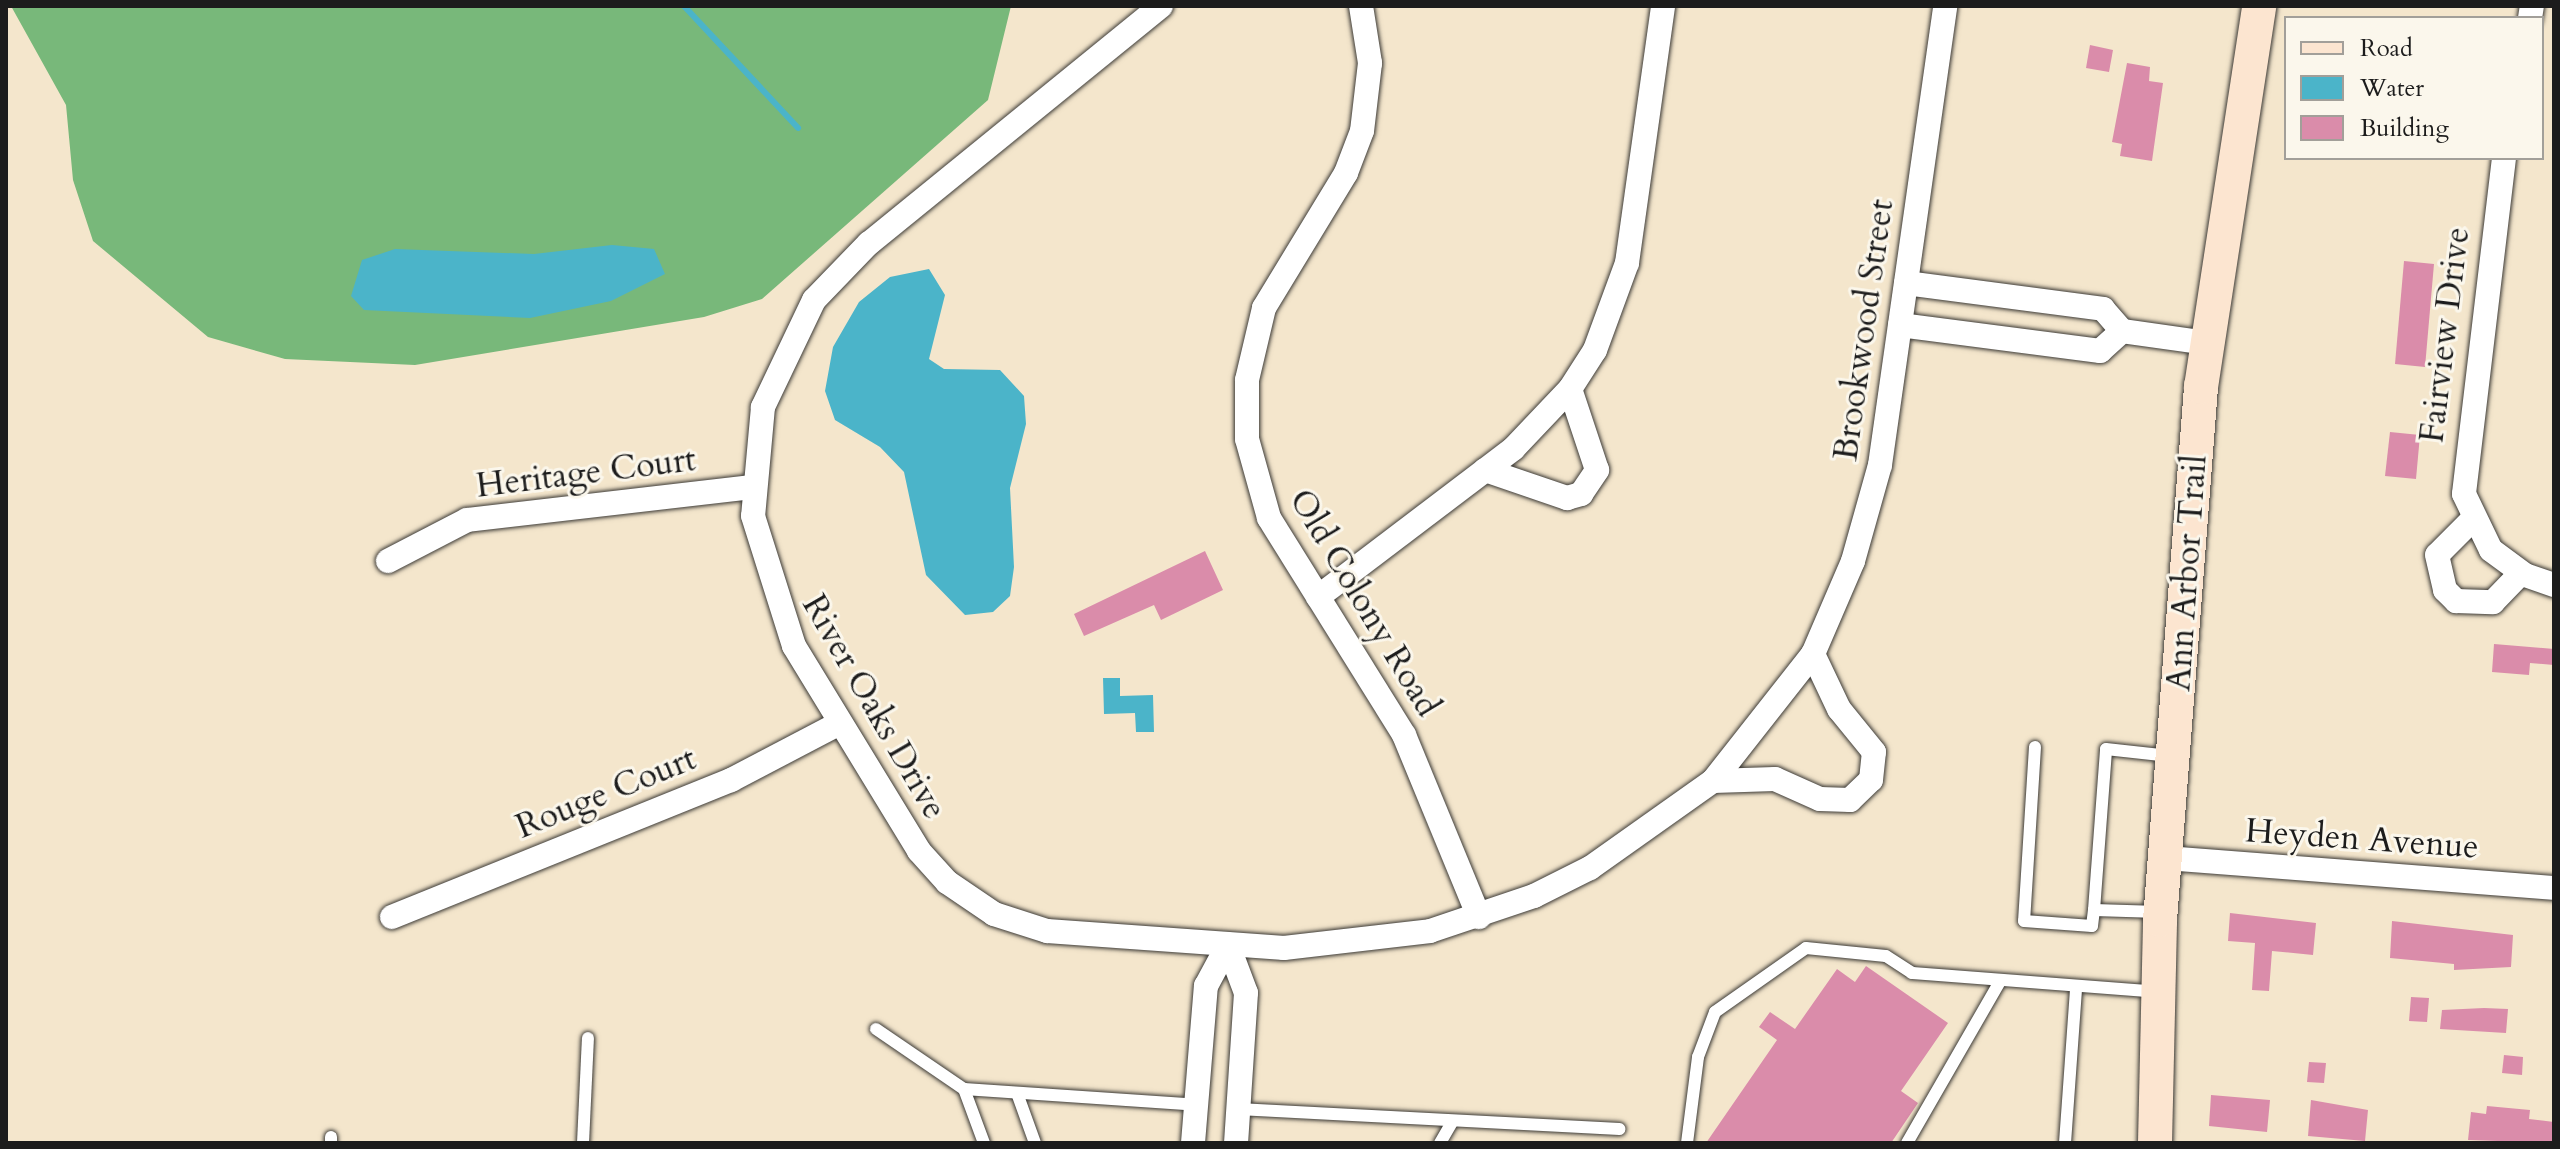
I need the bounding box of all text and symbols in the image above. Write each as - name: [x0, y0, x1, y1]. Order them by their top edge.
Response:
- legend: [2284, 16, 2544, 160]
- text: Road: [2360, 32, 2413, 65]
- text: Water: [2360, 72, 2424, 105]
- text: Building: [2360, 112, 2449, 145]
- street label: Brookwood Street: [1825, 197, 1903, 463]
- street label: Fairview Drive: [2412, 225, 2478, 445]
- street label: Heritage Court: [474, 439, 698, 507]
- street label: Ann Arbor Trail: [2158, 453, 2216, 693]
- street label: Old Colony Road: [1280, 482, 1448, 724]
- street label: River Oaks Drive: [793, 588, 955, 826]
- street label: Rouge Court: [510, 738, 702, 848]
- street label: Heyden Avenue: [2244, 810, 2480, 868]

